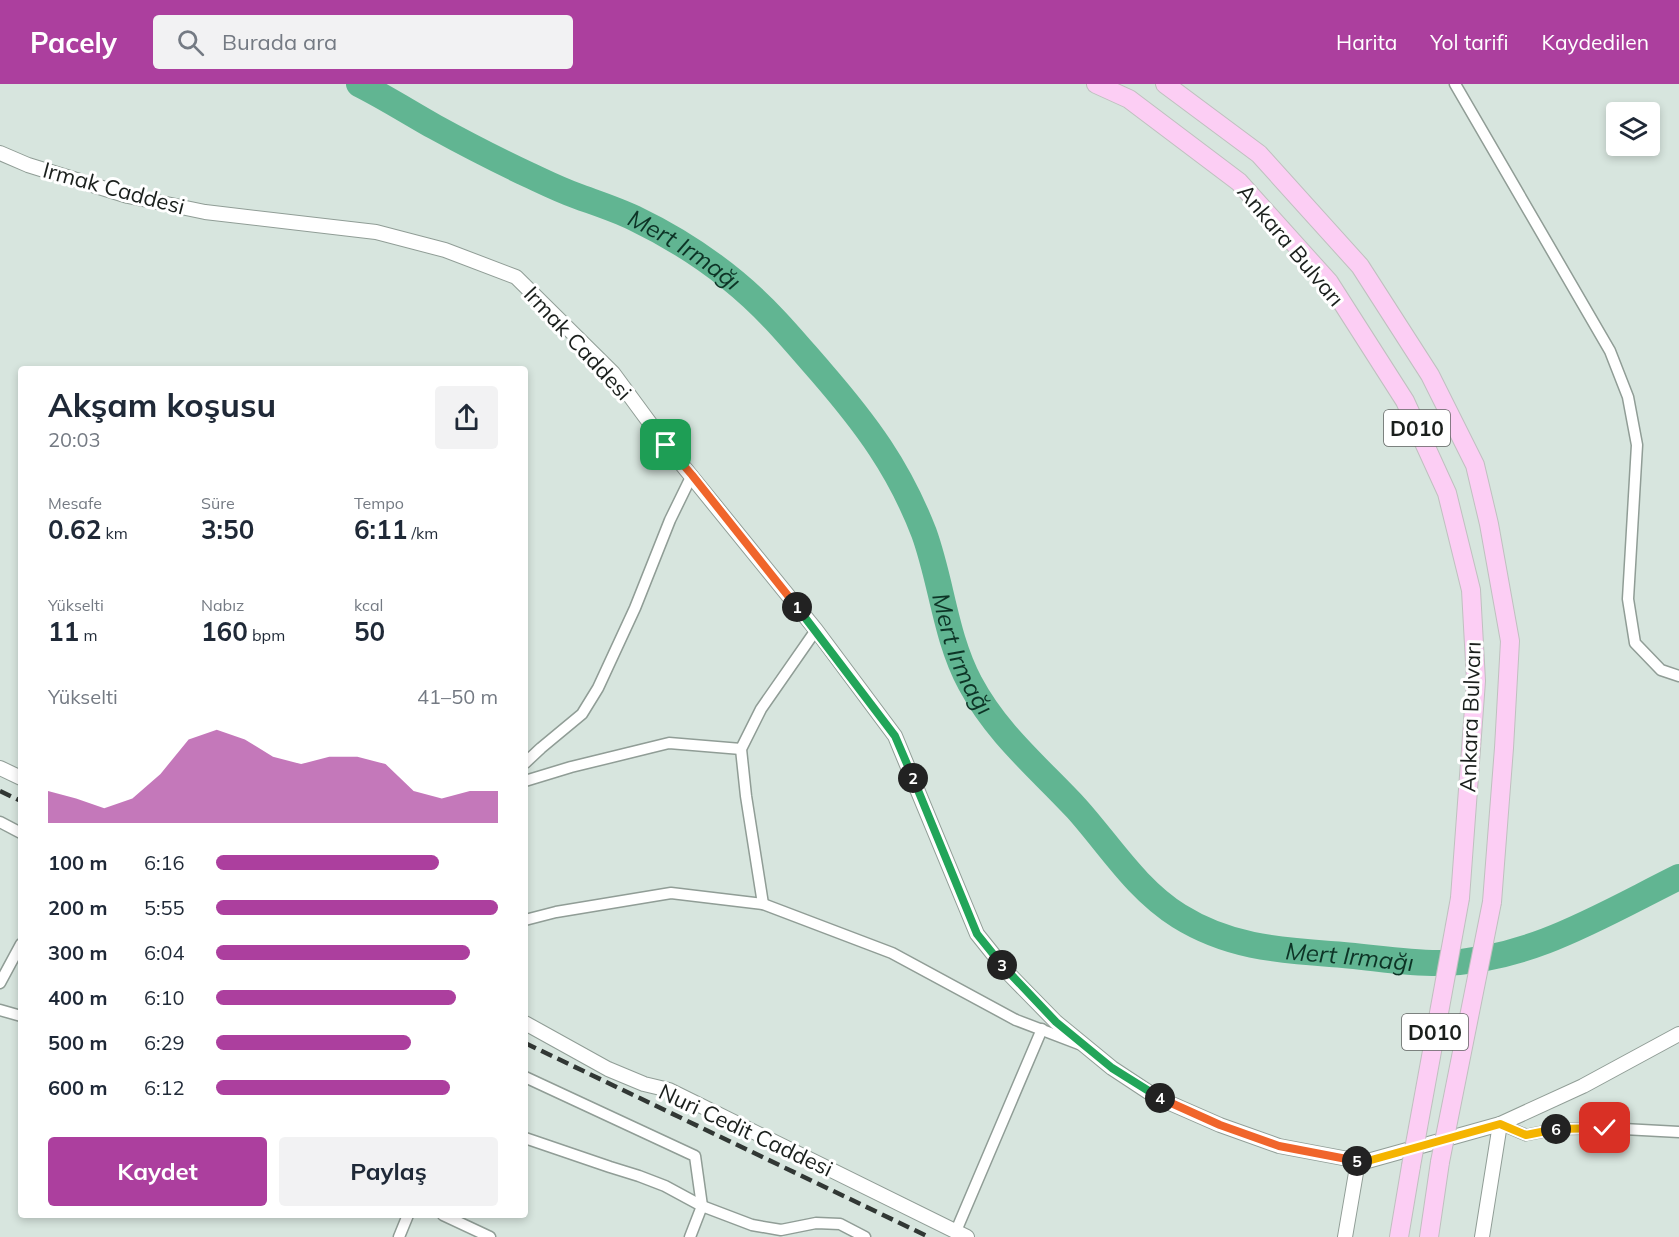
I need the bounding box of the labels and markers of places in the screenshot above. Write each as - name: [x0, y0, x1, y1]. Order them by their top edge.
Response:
- pin: [640, 419, 691, 470]
- pin: 1: [782, 592, 812, 622]
- pin: 2: [898, 763, 928, 793]
- pin: 3: [987, 950, 1017, 980]
- pin: 4: [1145, 1083, 1175, 1113]
- pin: [1579, 1102, 1630, 1153]
- pin: 6: [1541, 1114, 1571, 1144]
- pin: 5: [1342, 1146, 1372, 1176]

